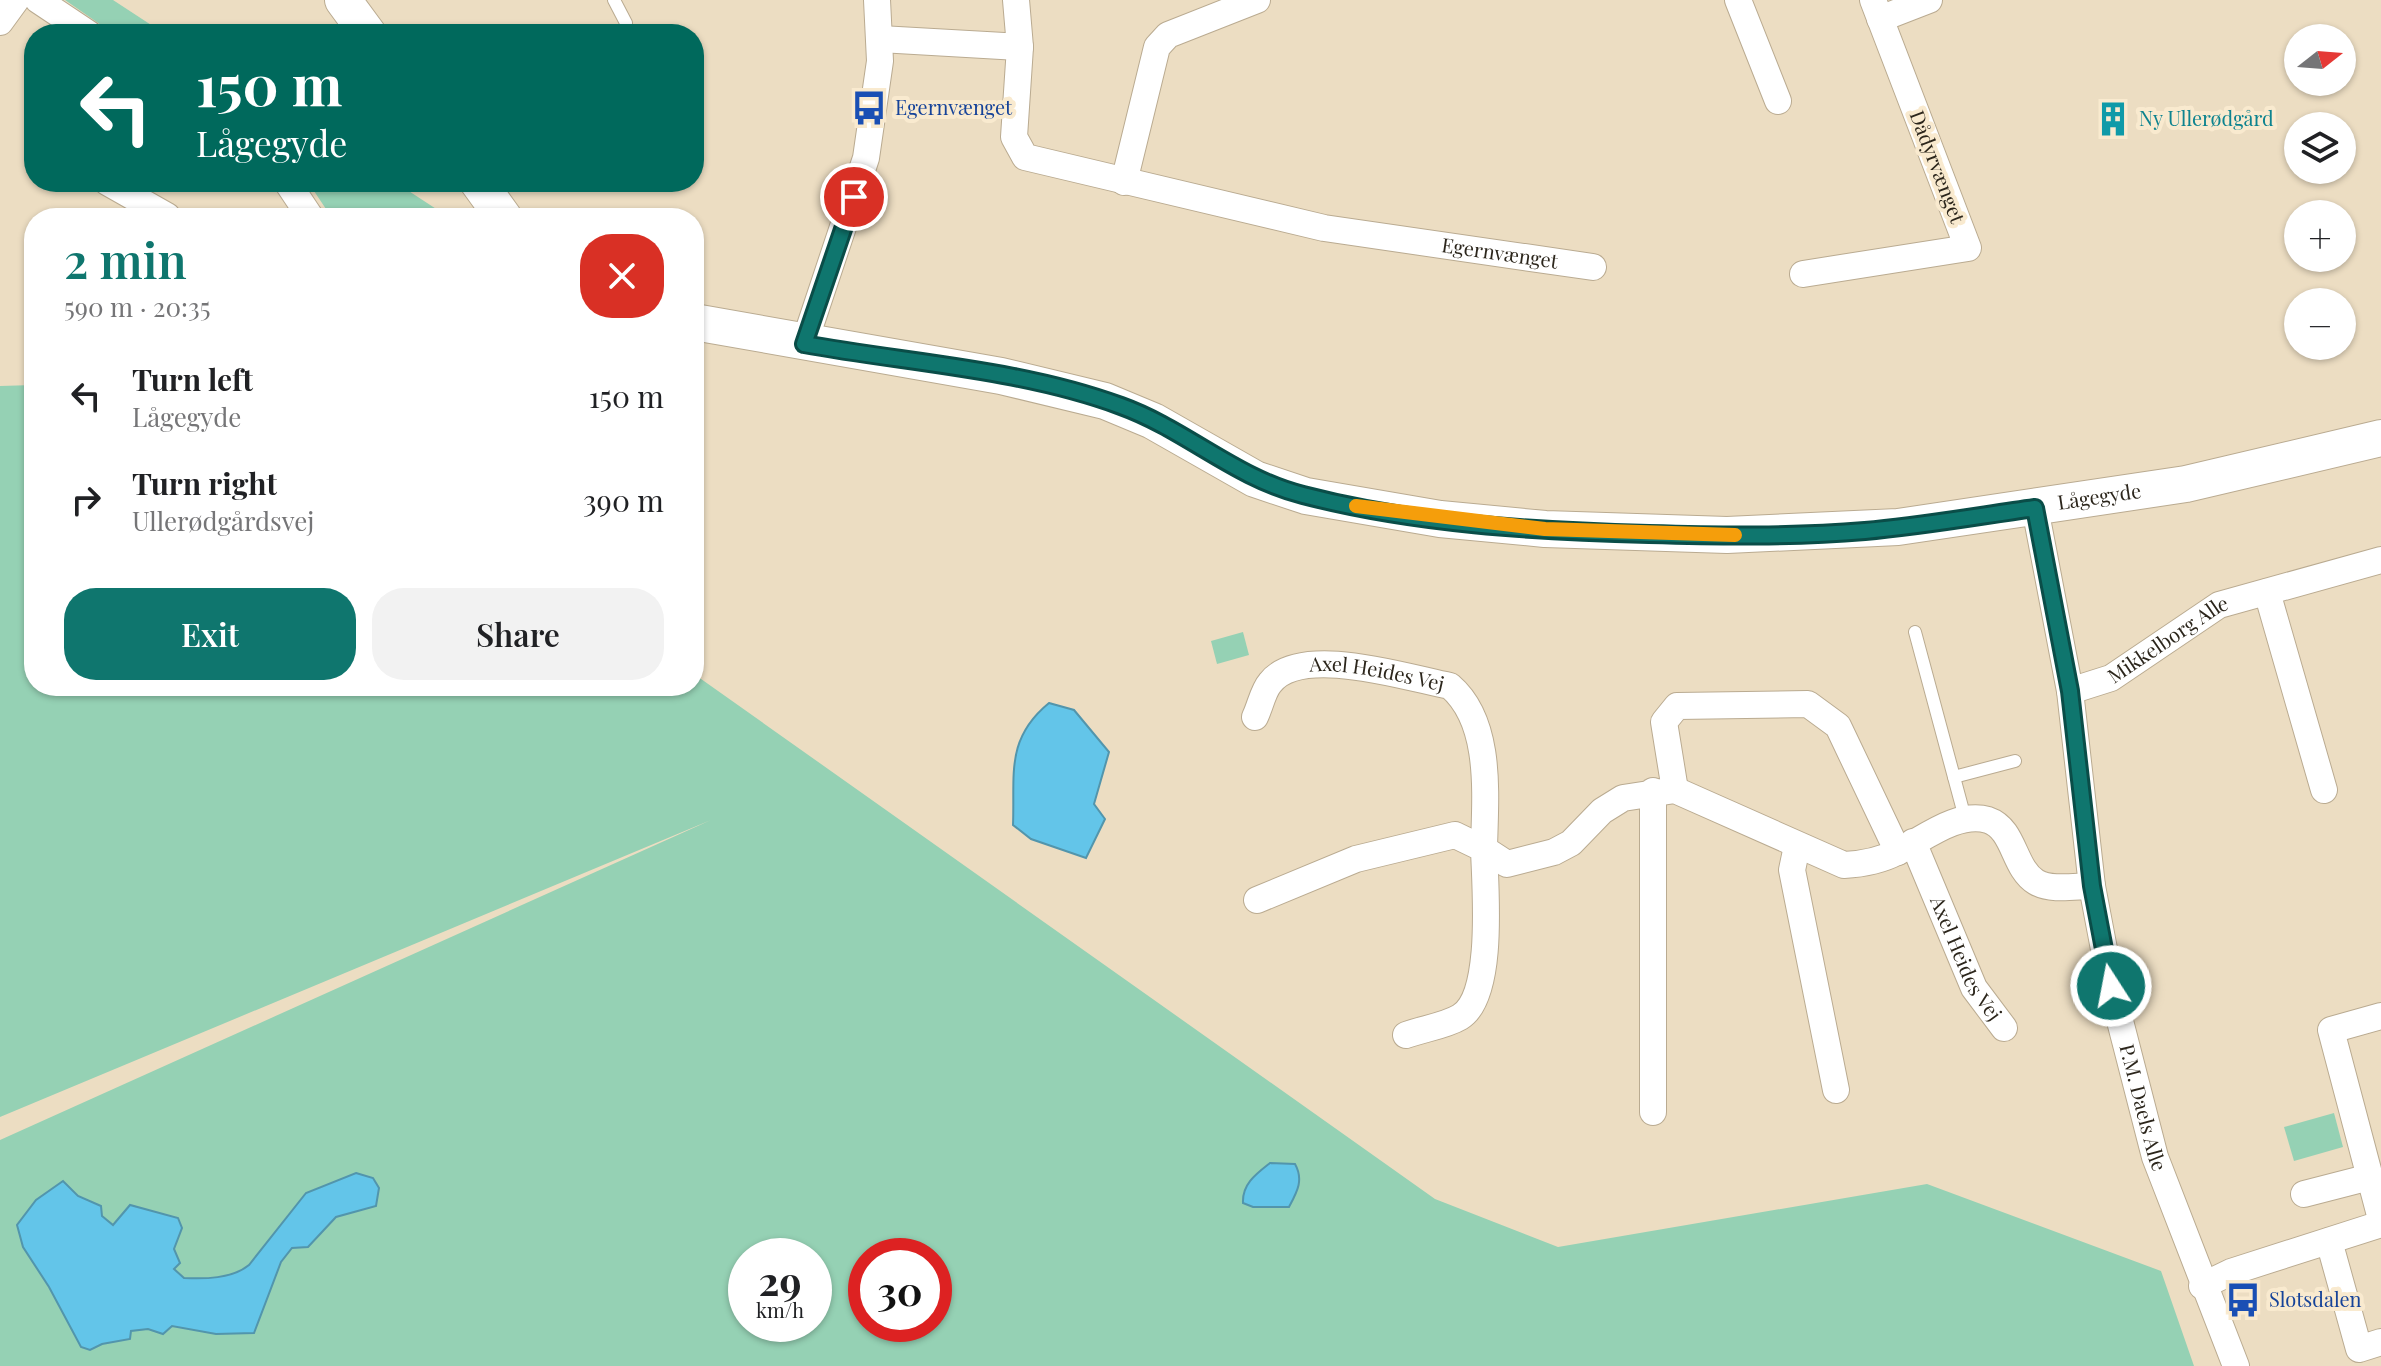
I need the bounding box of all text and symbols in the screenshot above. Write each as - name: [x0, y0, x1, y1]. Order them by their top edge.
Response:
- north arrow: [2284, 24, 2356, 96]
- map controls: [2284, 24, 2356, 360]
- text: 150 m: [196, 46, 342, 121]
- icon: left: [64, 56, 168, 160]
- bus stop icon: Egernvænget: [850, 89, 888, 127]
- place label: Egernvænget: [895, 93, 1013, 120]
- building icon: Ny Ullerødgård: [2094, 100, 2132, 138]
- place label: Ny Ullerødgård: [2139, 104, 2274, 131]
- street label: Dådyrvænget: [1905, 106, 1973, 228]
- button: layers: [2284, 112, 2356, 184]
- text: Lågegyde: [196, 118, 348, 166]
- pin: [820, 163, 888, 231]
- icon: arrive: [832, 175, 876, 219]
- button: +: [2284, 200, 2356, 272]
- text: 2 min: [64, 227, 187, 291]
- street label: Egernvænget: [1440, 230, 1561, 274]
- button: close: [580, 234, 664, 318]
- button: −: [2284, 288, 2356, 360]
- text: 590 m · 20:35: [64, 289, 210, 324]
- text: Turn left: [132, 359, 253, 399]
- icon: left: [64, 374, 108, 418]
- text: 150 m: [589, 376, 664, 416]
- text: Lågegyde: [132, 399, 241, 434]
- text: Turn right: [132, 463, 277, 503]
- street label: Lågegyde: [2055, 476, 2143, 515]
- icon: right: [64, 478, 108, 522]
- text: 390 m: [583, 480, 664, 520]
- text: Ullerødgårdsvej: [132, 503, 314, 538]
- button: Exit: [64, 588, 356, 680]
- button: Share: [372, 588, 664, 680]
- street label: Mikkelborg Alle: [2102, 588, 2231, 689]
- street label: Axel Heides Vej: [1308, 649, 1447, 696]
- street label: Axel Heides Vej: [1925, 891, 2009, 1025]
- position arrow: [2069, 944, 2153, 1028]
- street label: P.M. Daels Alle: [2114, 1041, 2174, 1175]
- speed limit sign: 30: [848, 1238, 952, 1342]
- text: 29: [758, 1253, 802, 1306]
- bus stop icon: Slotsdalen: [2224, 1281, 2262, 1319]
- place label: Slotsdalen: [2269, 1285, 2362, 1312]
- text: km/h: [756, 1296, 804, 1323]

